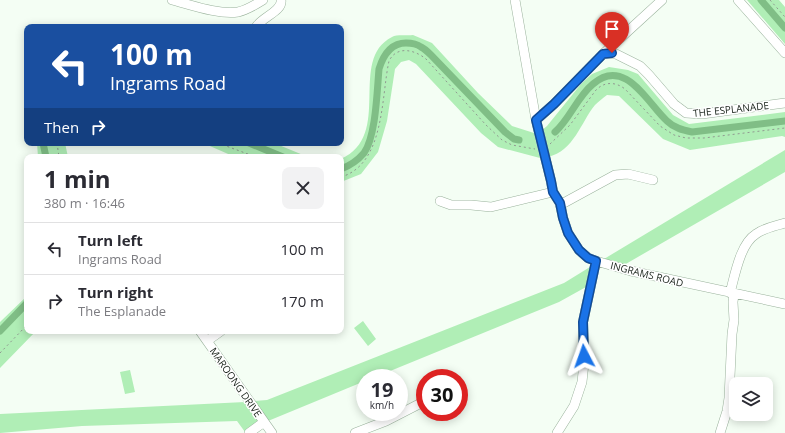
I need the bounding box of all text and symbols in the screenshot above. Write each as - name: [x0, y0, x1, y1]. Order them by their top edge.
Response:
- pin: [595, 12, 629, 53]
- icon: arrive: [601, 18, 623, 40]
- text: 100 m: [110, 35, 193, 73]
- icon: left: [44, 40, 96, 92]
- text: Ingrams Road: [110, 71, 226, 95]
- street label: THE ESPLANADE: [692, 98, 770, 120]
- icon: right: [87, 116, 109, 138]
- text: Then: [44, 117, 79, 137]
- text: 1 min: [44, 162, 111, 195]
- button: close: [282, 167, 324, 209]
- text: 380 m · 16:46: [44, 194, 125, 212]
- text: Turn left: [78, 230, 143, 250]
- icon: left: [44, 238, 66, 260]
- text: 100 m: [280, 239, 324, 259]
- text: Ingrams Road: [78, 250, 162, 268]
- street label: INGRAMS ROAD: [609, 258, 685, 290]
- text: Turn right: [78, 282, 153, 302]
- icon: right: [44, 290, 66, 312]
- text: 170 m: [280, 291, 324, 311]
- text: The Esplanade: [78, 302, 166, 320]
- position arrow: [563, 335, 605, 377]
- street label: MAROONG DRIVE: [207, 344, 265, 420]
- speed limit sign: 30: [416, 369, 468, 421]
- text: 19: [371, 376, 393, 403]
- map controls: [729, 377, 773, 421]
- button: layers: [729, 377, 773, 421]
- text: km/h: [370, 398, 394, 412]

